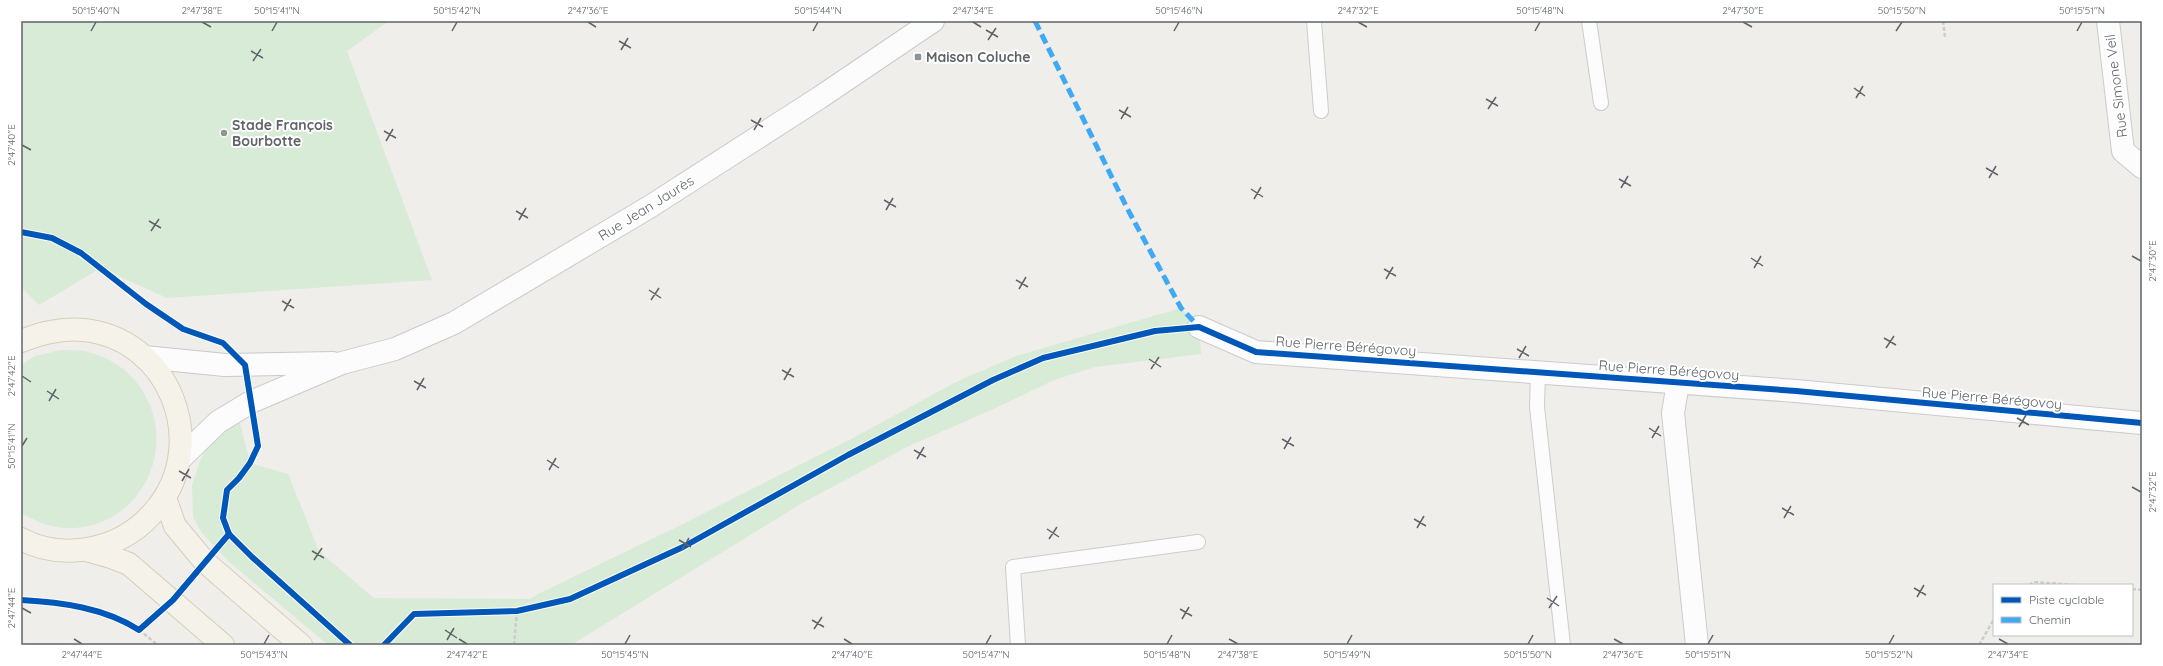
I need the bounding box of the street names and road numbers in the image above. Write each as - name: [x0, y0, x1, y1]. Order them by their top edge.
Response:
- street label: Rue Simone Veil: [2101, 33, 2131, 139]
- street label: Rue Jean Jaurès: [595, 171, 697, 245]
- street label: Rue Pierre Bérégovoy: [1275, 332, 1417, 360]
- street label: Rue Pierre Bérégovoy: [1598, 356, 1740, 384]
- street label: Rue Pierre Bérégovoy: [1921, 383, 2063, 413]

